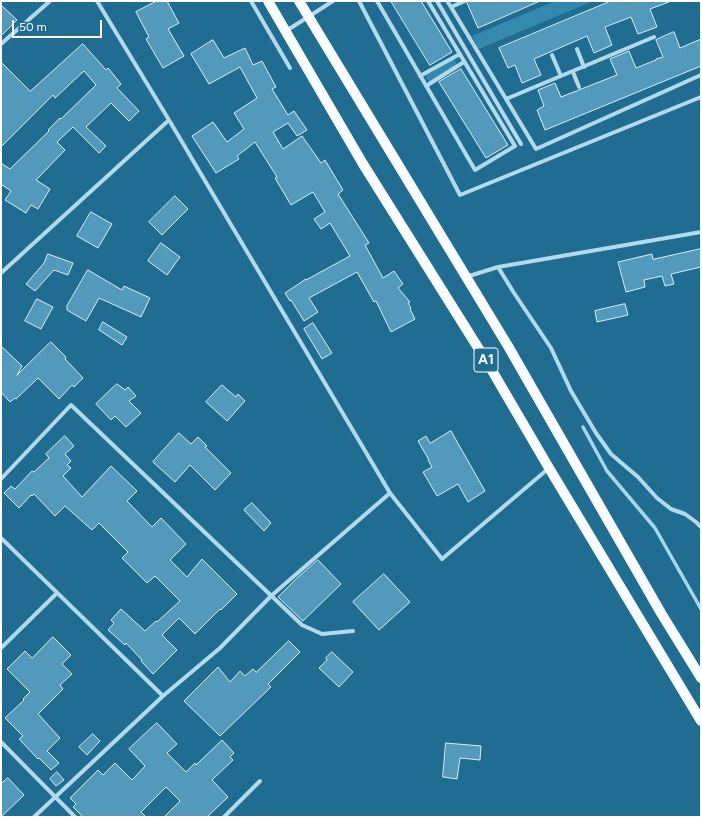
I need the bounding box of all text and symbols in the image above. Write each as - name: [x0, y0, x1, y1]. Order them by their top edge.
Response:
- scale bar: [14, 12, 104, 38]
- text: 50 m: [19, 20, 47, 34]
- road number: A1: [474, 348, 498, 372]

